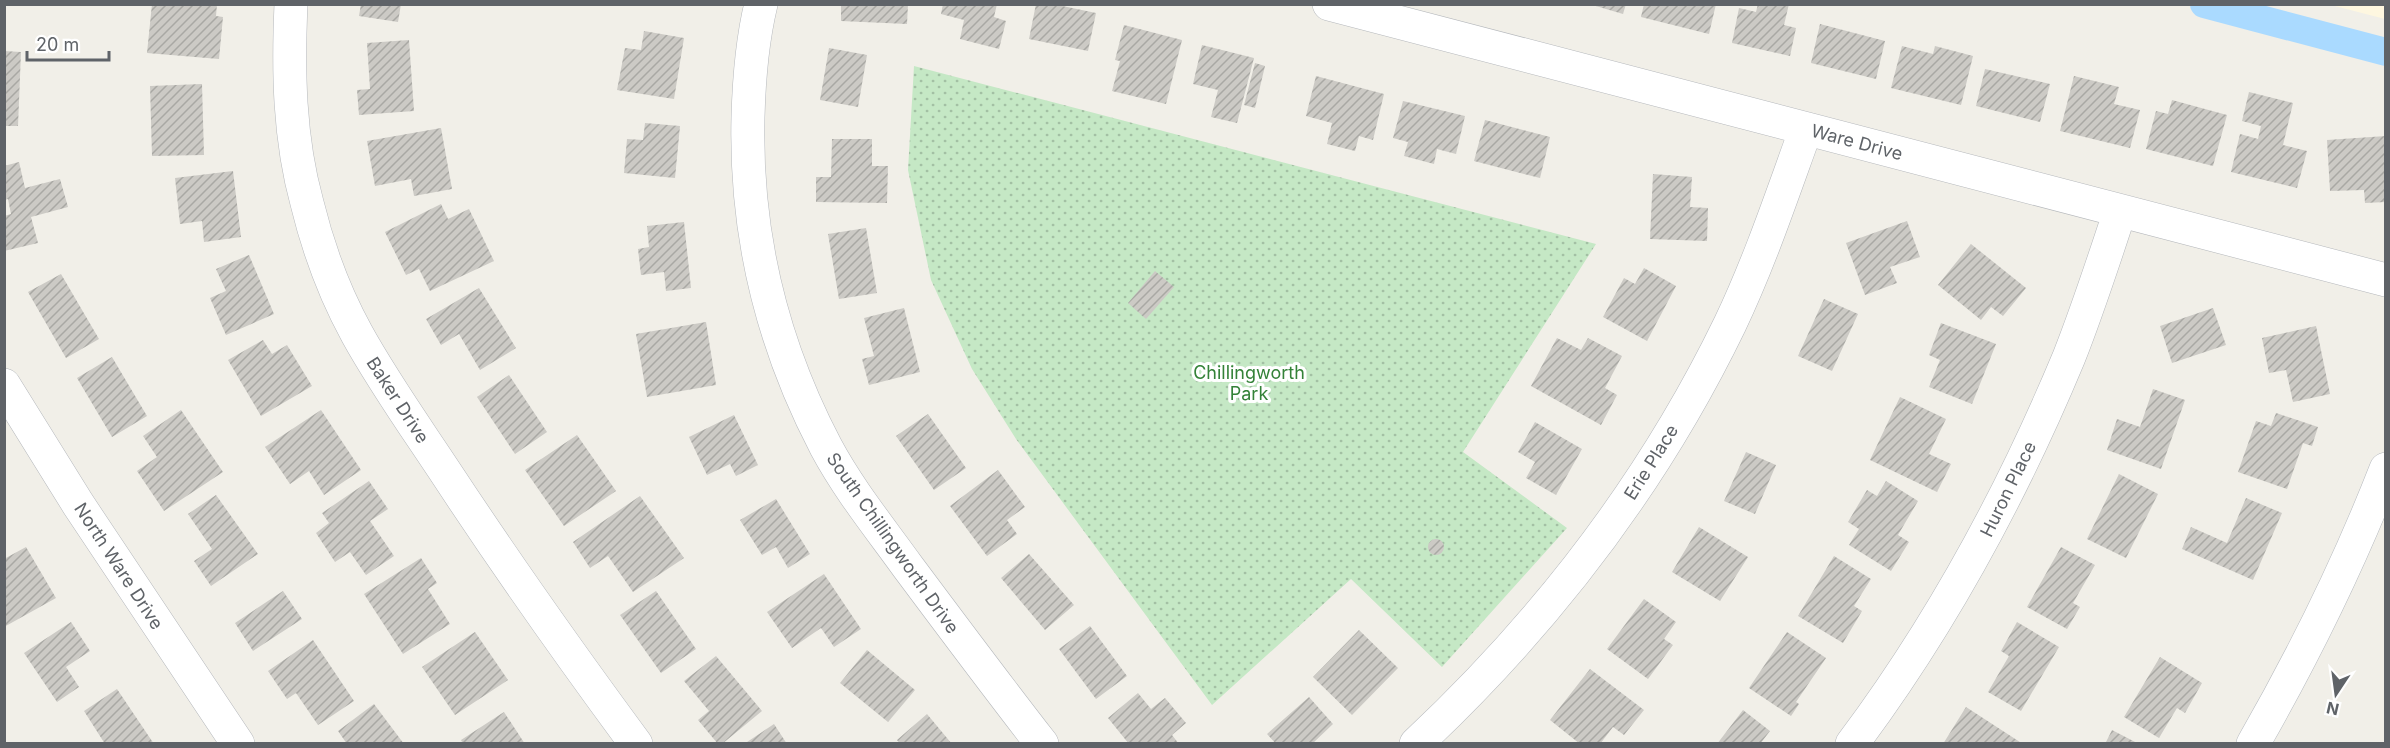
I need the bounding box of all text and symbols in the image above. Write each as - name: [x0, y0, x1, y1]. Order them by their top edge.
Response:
- scale bar: [27, 24, 110, 62]
- text: 20 m: [36, 34, 79, 55]
- street label: Ware Drive: [1809, 120, 1905, 164]
- street label: Baker Drive: [362, 353, 434, 447]
- park label: Chillingworth Park: [1193, 362, 1305, 404]
- street label: Erie Place: [1620, 421, 1682, 503]
- street label: Huron Place: [1976, 438, 2040, 540]
- street label: South Chillingworth Drive: [822, 449, 964, 637]
- street label: North Ware Drive: [70, 499, 168, 633]
- north arrow: [2306, 664, 2366, 724]
- text: N: [2324, 697, 2341, 720]

